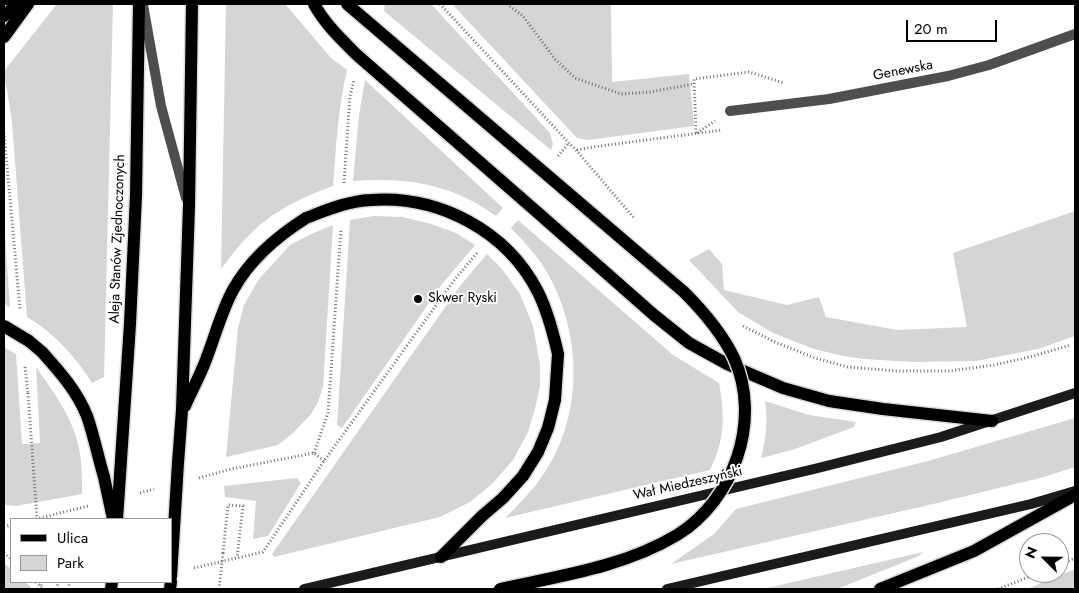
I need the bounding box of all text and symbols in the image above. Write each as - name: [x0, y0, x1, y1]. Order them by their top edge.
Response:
- scale bar: [909, 10, 1000, 42]
- text: 20 m: [914, 18, 948, 40]
- street label: Genewska: [872, 57, 934, 85]
- street label: Aleja Stanów Zjednoczonych: [107, 154, 129, 324]
- place label: Skwer Ryski: [428, 291, 497, 307]
- marker: Skwer Ryski: [412, 293, 424, 305]
- street label: Wał Miedzeszyński: [632, 463, 744, 505]
- legend: [10, 518, 172, 583]
- text: Ulica: [57, 527, 88, 549]
- north arrow: [1019, 533, 1069, 583]
- text: N: [1020, 544, 1042, 562]
- text: Park: [57, 552, 84, 574]

